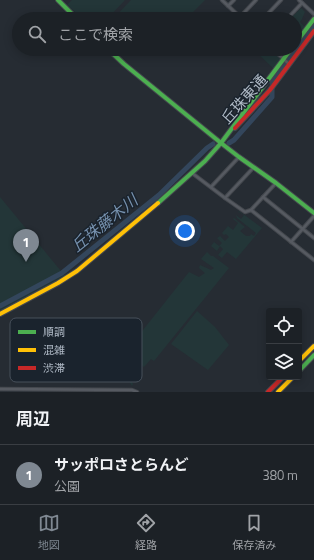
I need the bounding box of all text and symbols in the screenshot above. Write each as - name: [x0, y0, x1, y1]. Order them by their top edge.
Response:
- search box: [12, 12, 302, 56]
- icon: search: [26, 23, 48, 45]
- text: ここで検索: [58, 23, 133, 46]
- street label: 丘珠東通: [215, 69, 273, 129]
- water label: 丘珠藤木川: [65, 187, 144, 258]
- your location: [175, 221, 195, 241]
- pin: 1: [13, 229, 39, 262]
- map controls: [266, 308, 302, 380]
- button: locate: [266, 308, 302, 344]
- legend: [10, 318, 142, 382]
- text: 順調: [43, 324, 65, 340]
- text: 混雑: [43, 342, 65, 358]
- button: layers: [266, 344, 302, 380]
- text: 渋滞: [43, 360, 65, 376]
- text: 周辺: [16, 406, 50, 432]
- text: サッポロさとらんど: [54, 453, 189, 476]
- text: 1: [25, 465, 33, 485]
- text: 380 m: [262, 465, 298, 485]
- text: 公園: [54, 476, 80, 496]
- tab: 地図: [38, 512, 60, 553]
- tab: 経路: [135, 512, 157, 553]
- tab: 保存済み: [232, 512, 276, 553]

